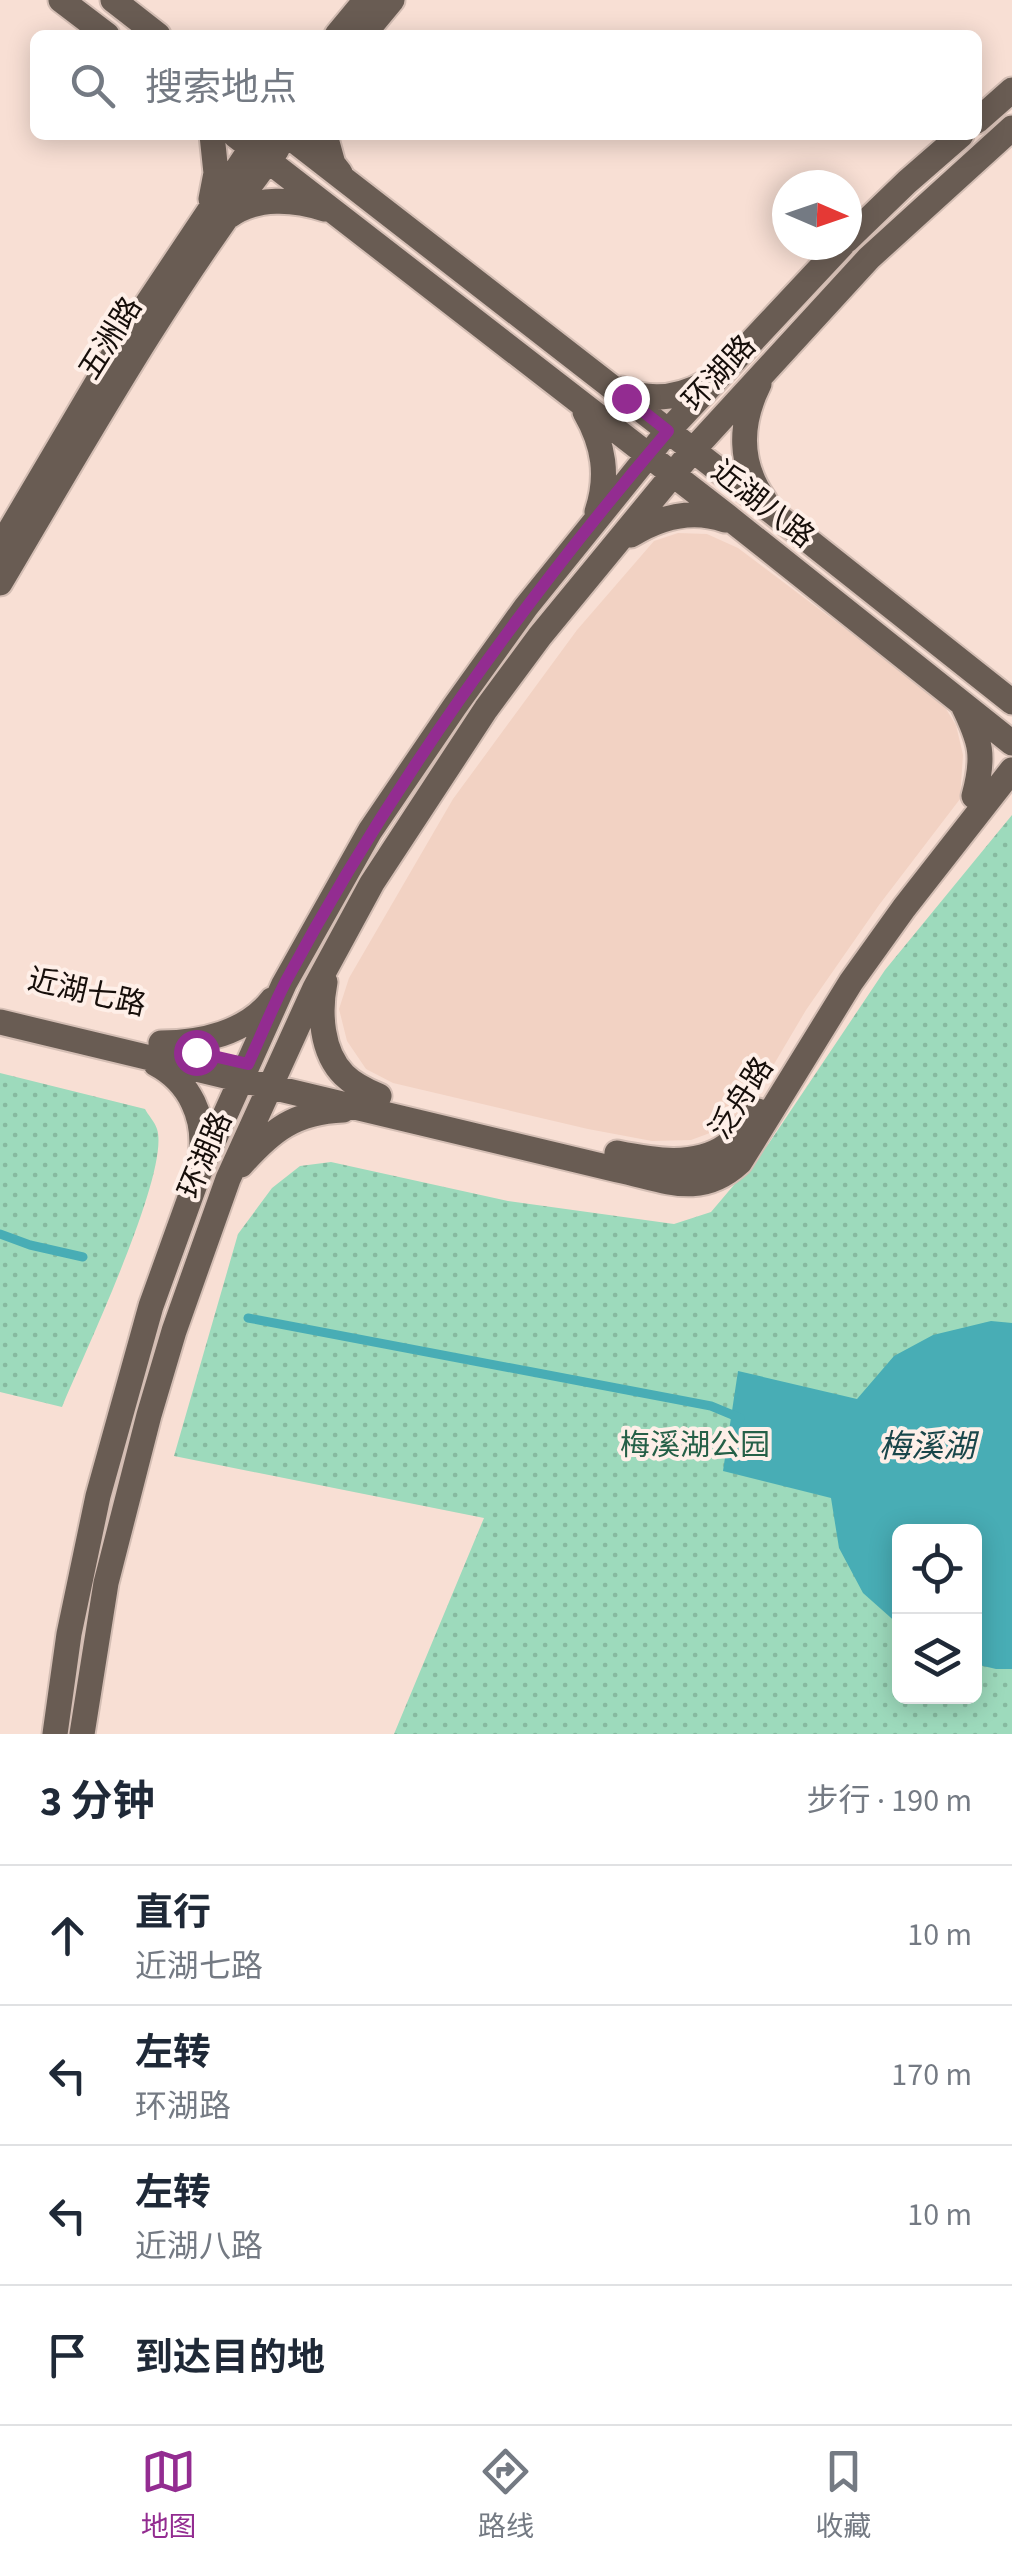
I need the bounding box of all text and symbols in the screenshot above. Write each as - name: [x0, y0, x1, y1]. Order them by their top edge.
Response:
- search box: [30, 30, 982, 140]
- icon: search: [65, 58, 120, 113]
- text: 搜索地点: [145, 61, 297, 115]
- north arrow: [772, 170, 862, 260]
- street label: 五洲路: [68, 289, 153, 388]
- street label: 环湖路: [673, 326, 766, 421]
- route end: [604, 376, 650, 422]
- street label: 近湖八路: [702, 451, 823, 558]
- street label: 近湖七路: [24, 958, 150, 1027]
- route start: [174, 1030, 220, 1076]
- street label: 泛舟路: [699, 1049, 784, 1148]
- street label: 环湖路: [168, 1105, 243, 1205]
- park label: 梅溪湖公园: [620, 1424, 770, 1467]
- water label: 梅溪湖: [879, 1424, 980, 1470]
- map controls: [892, 1524, 982, 1704]
- button: locate: [892, 1524, 982, 1614]
- button: layers: [892, 1614, 982, 1704]
- text: 3 分钟: [40, 1772, 155, 1832]
- text: 步行 · 190 m: [807, 1778, 972, 1824]
- text: 直行: [135, 1886, 211, 1940]
- icon: ahead: [40, 1908, 95, 1963]
- text: 10 m: [907, 1912, 972, 1958]
- text: 近湖七路: [135, 1944, 263, 1990]
- text: 左转: [135, 2026, 211, 2080]
- icon: left: [40, 2048, 95, 2103]
- text: 170 m: [891, 2052, 972, 2098]
- text: 环湖路: [135, 2084, 231, 2130]
- text: 左转: [135, 2166, 211, 2220]
- icon: left: [40, 2188, 95, 2243]
- text: 10 m: [907, 2192, 972, 2238]
- text: 近湖八路: [135, 2224, 263, 2270]
- icon: arrive: [40, 2328, 95, 2383]
- text: 到达目的地: [135, 2331, 325, 2385]
- tab: 地图: [141, 2444, 197, 2547]
- tab: 路线: [478, 2444, 534, 2547]
- tab: 收藏: [815, 2444, 871, 2547]

